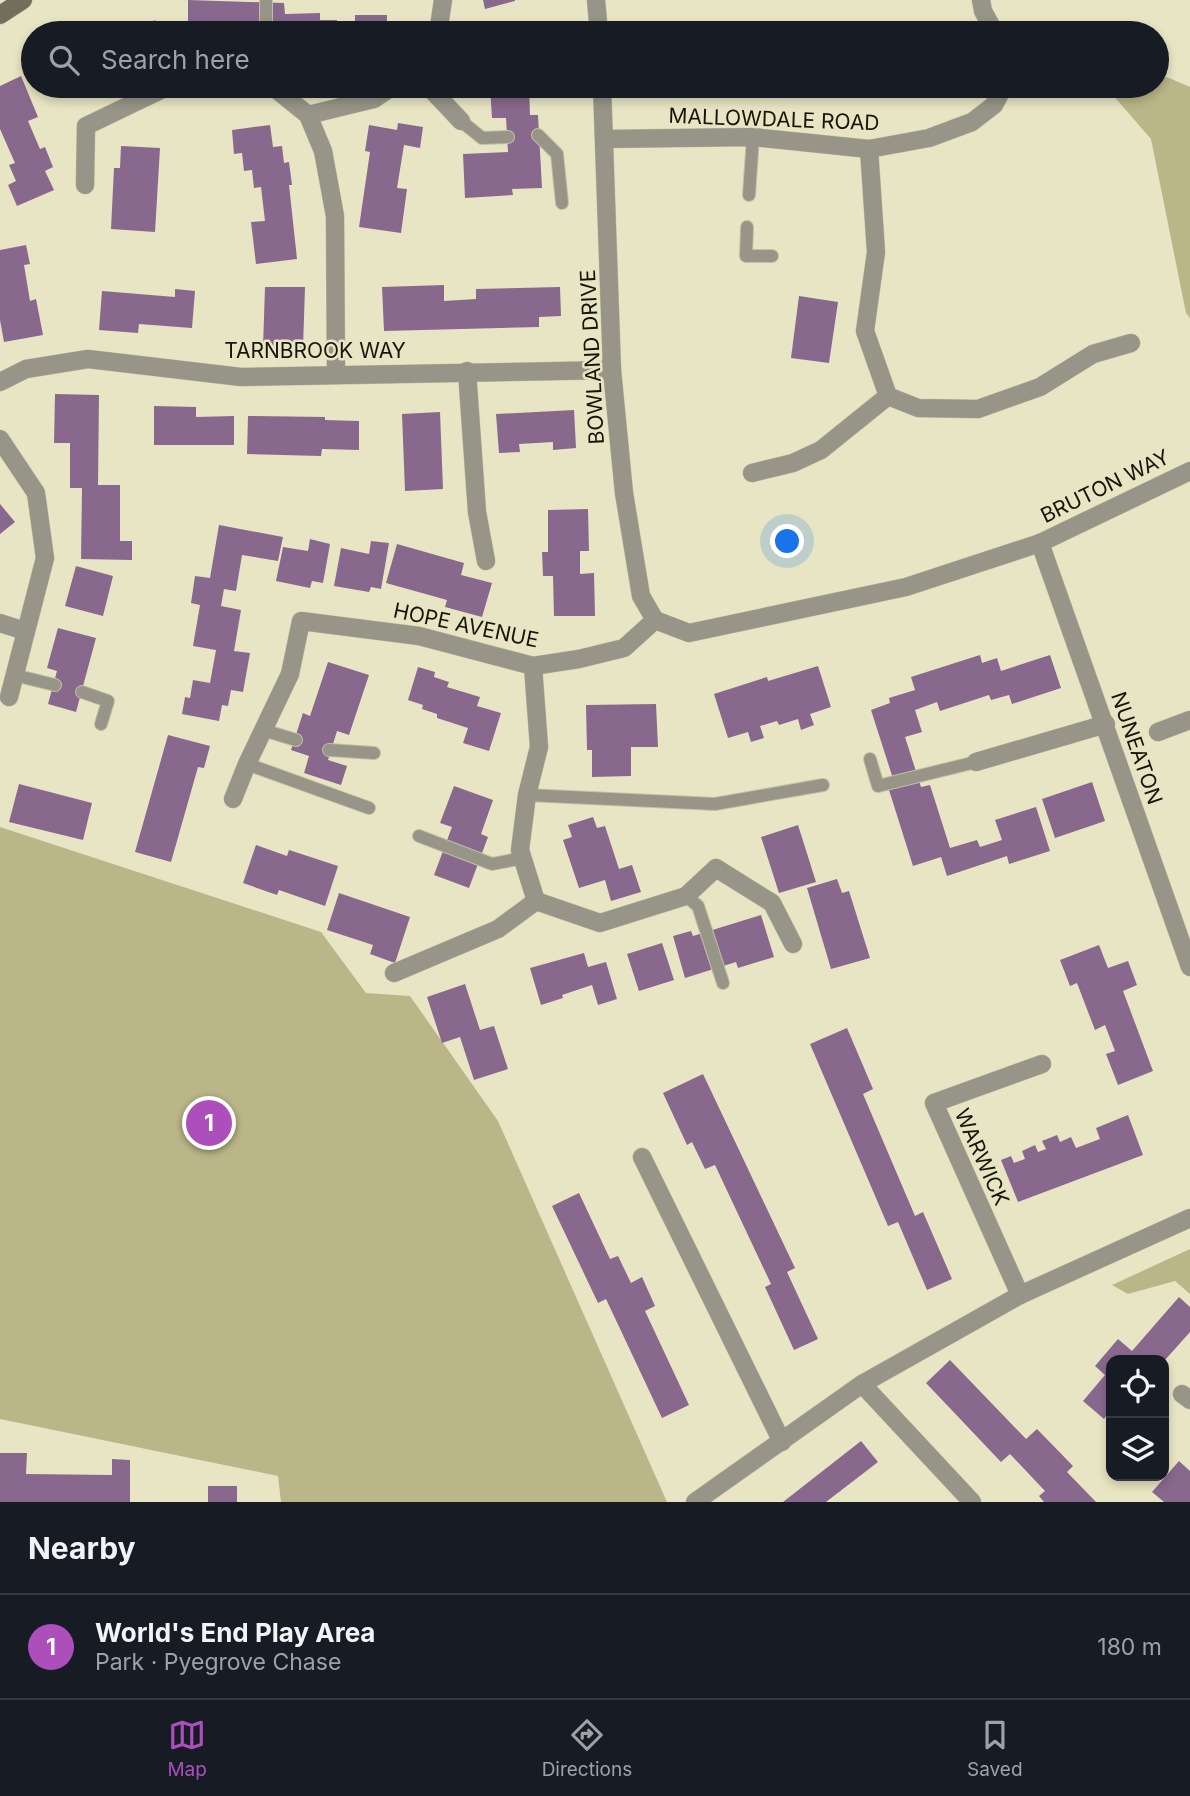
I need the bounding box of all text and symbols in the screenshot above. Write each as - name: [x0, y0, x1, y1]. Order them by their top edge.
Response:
- search box: [21, 21, 1169, 98]
- icon: search: [45, 41, 83, 79]
- text: Search here: [101, 44, 250, 75]
- street label: MALLOWDALE ROAD: [668, 103, 880, 135]
- street label: BOWLAND DRIVE: [575, 269, 609, 445]
- street label: TARNBROOK WAY: [224, 338, 406, 363]
- street label: BRUTON WAY: [1036, 444, 1174, 528]
- your location: [770, 524, 804, 558]
- street label: HOPE AVENUE: [391, 597, 541, 653]
- street label: NUNEATON: [1106, 688, 1168, 808]
- pin: 1: [186, 1097, 232, 1149]
- street label: WARWICK: [950, 1105, 1014, 1209]
- map controls: [1106, 1355, 1169, 1481]
- button: locate: [1106, 1355, 1169, 1418]
- button: layers: [1106, 1418, 1169, 1481]
- text: Nearby: [28, 1530, 136, 1566]
- text: World's End Play Area: [95, 1617, 375, 1648]
- text: 1: [46, 1633, 56, 1661]
- text: 180 m: [1097, 1633, 1162, 1661]
- text: Park · Pyegrove Chase: [95, 1648, 341, 1676]
- tab: Map: [167, 1716, 207, 1781]
- tab: Directions: [542, 1716, 632, 1781]
- tab: Saved: [967, 1716, 1023, 1781]

